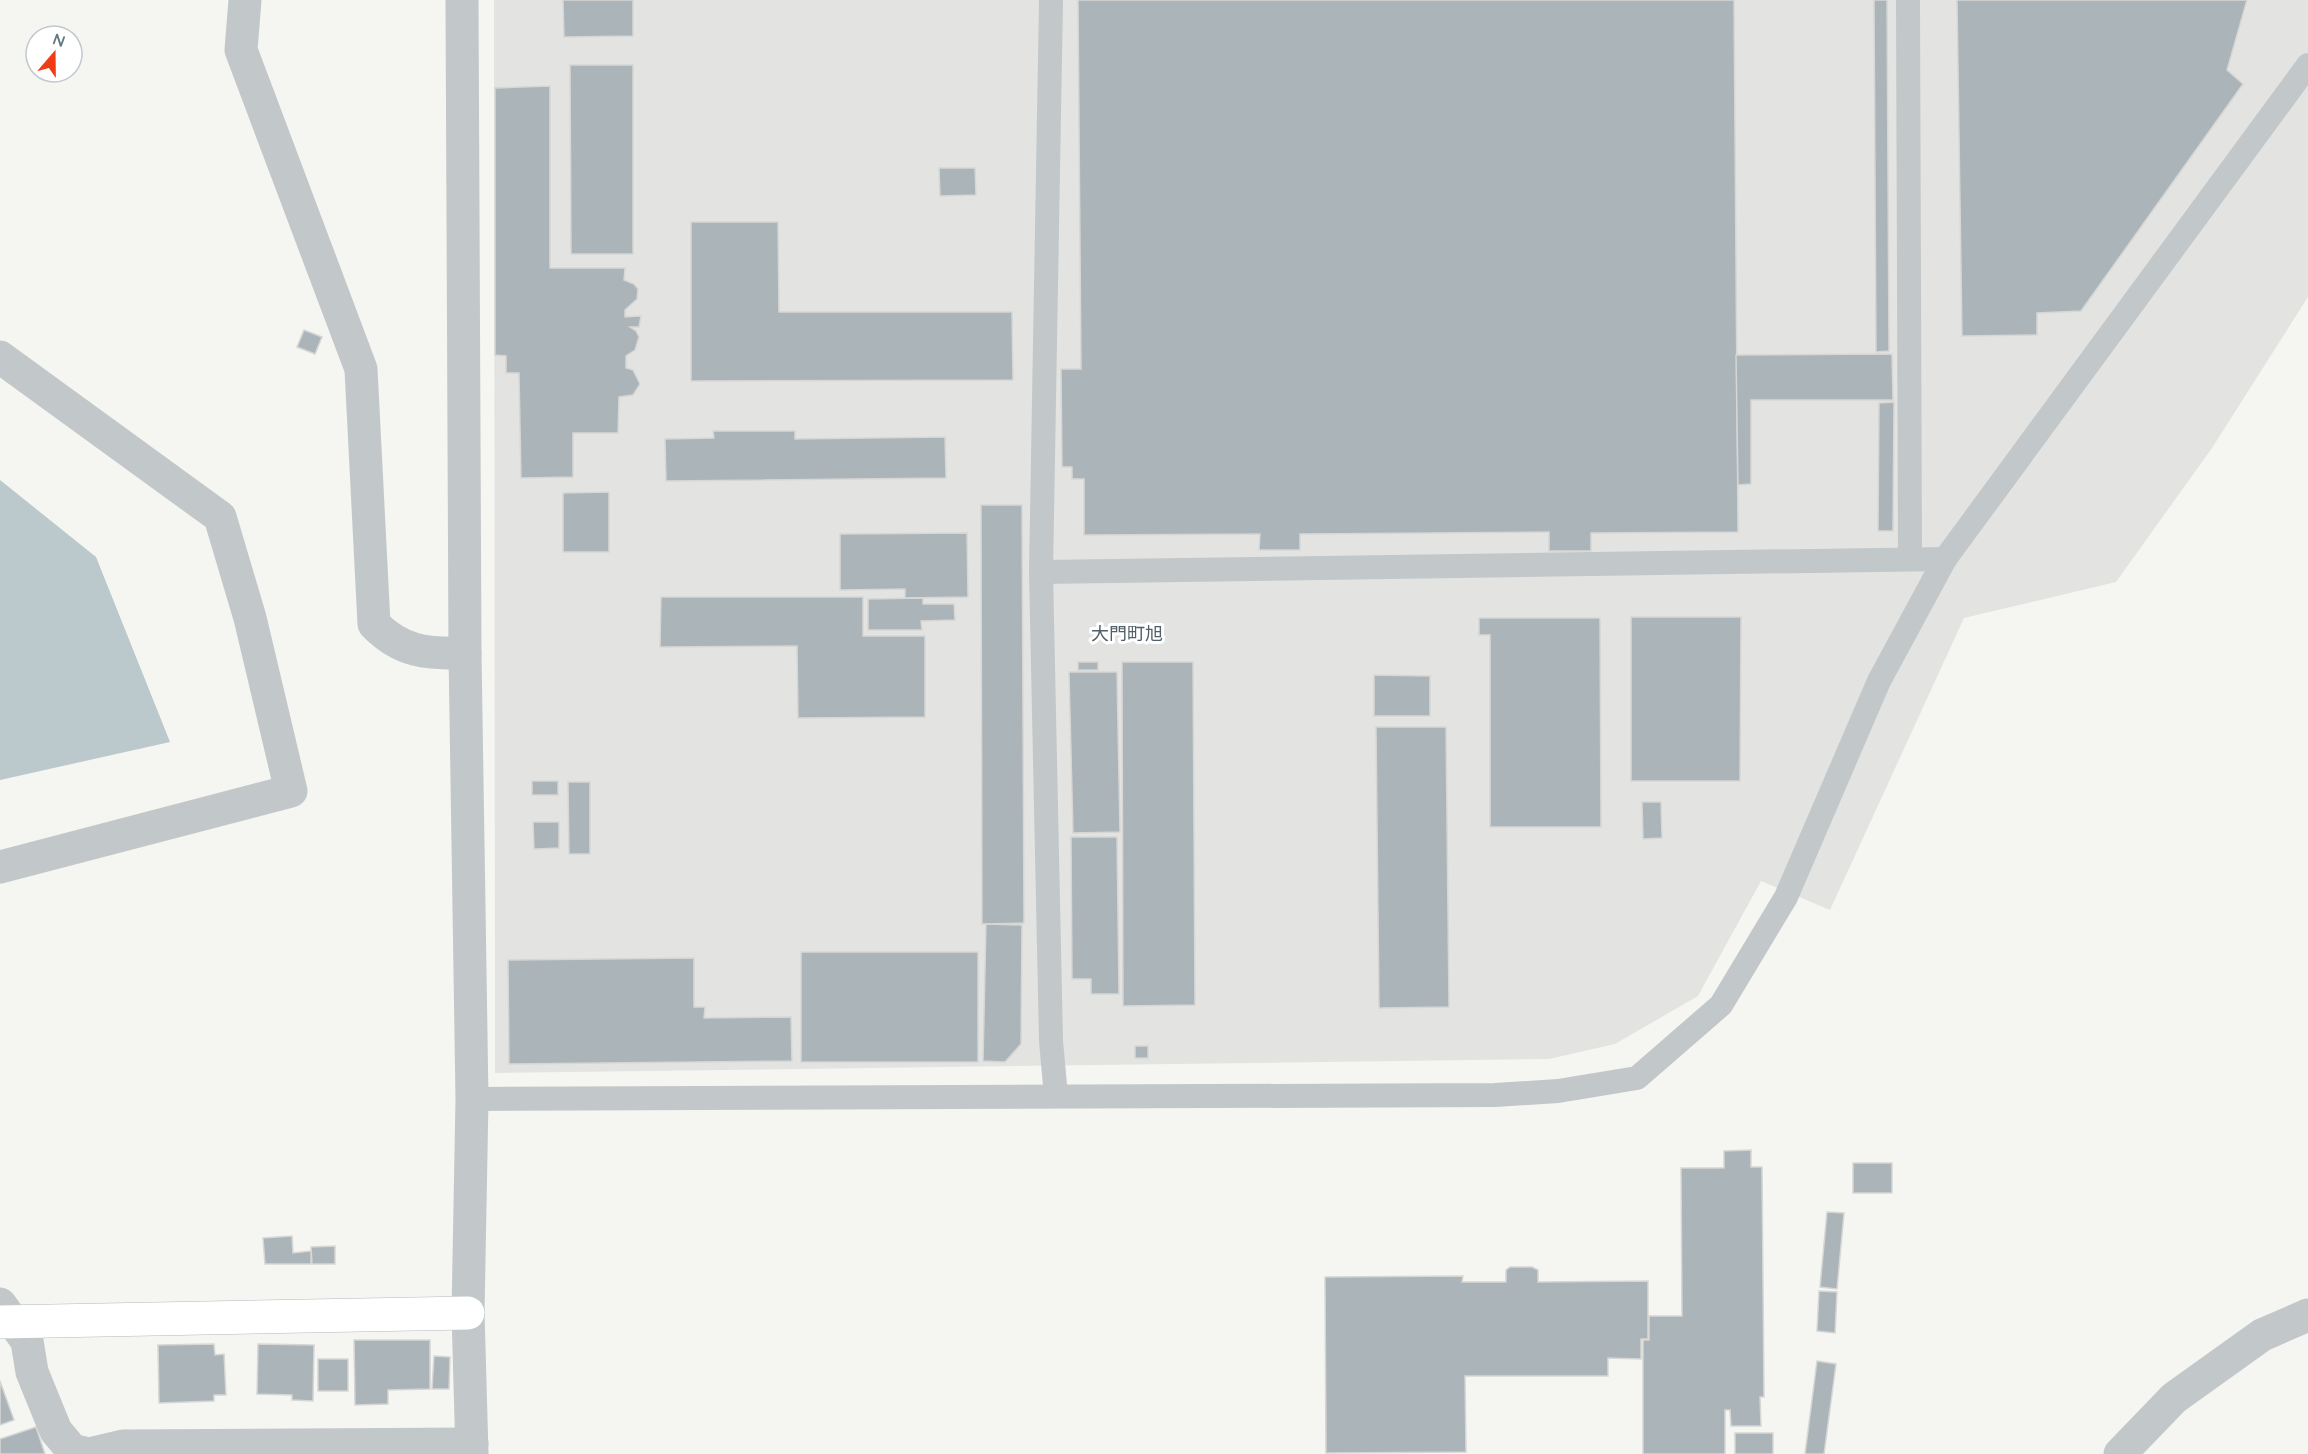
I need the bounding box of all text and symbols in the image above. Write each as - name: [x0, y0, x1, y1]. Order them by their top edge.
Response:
- north arrow: [24, 24, 84, 84]
- text: N: [50, 28, 68, 51]
- district label: 大門町旭: [1091, 622, 1163, 645]

